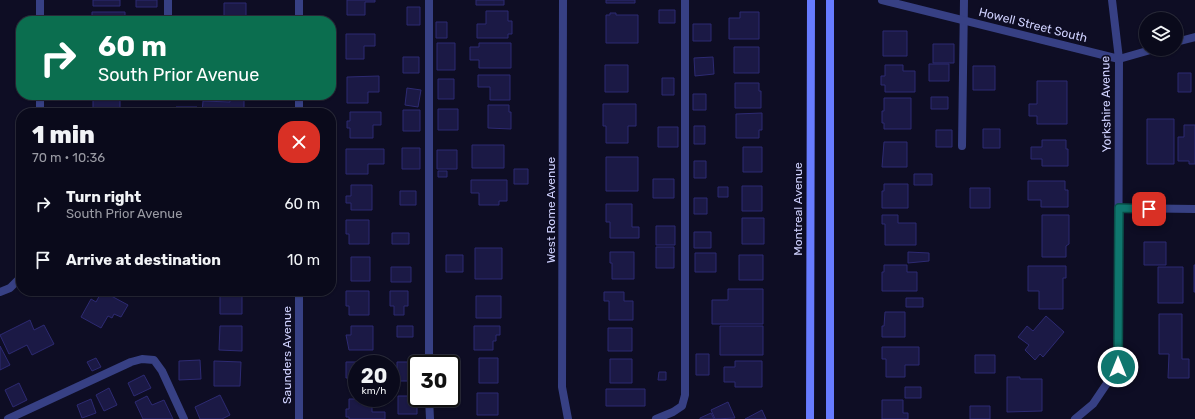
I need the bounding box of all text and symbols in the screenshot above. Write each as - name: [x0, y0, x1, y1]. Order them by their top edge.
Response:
- street label: Howell Street South: [977, 5, 1089, 45]
- map controls: [1139, 12, 1183, 56]
- button: layers: [1139, 12, 1183, 56]
- text: 60 m: [98, 30, 167, 63]
- icon: right: [32, 32, 84, 84]
- street label: Yorkshire Avenue: [1098, 55, 1114, 152]
- text: South Prior Avenue: [98, 64, 259, 86]
- text: 1 min: [32, 121, 95, 149]
- button: close: [278, 121, 320, 163]
- text: 70 m · 10:36: [32, 150, 105, 165]
- street label: West Rome Avenue: [544, 156, 558, 263]
- street label: Montreal Avenue: [791, 162, 805, 256]
- text: Turn right: [66, 188, 141, 206]
- pin: [1132, 192, 1166, 226]
- icon: right: [32, 193, 54, 215]
- text: 60 m: [284, 195, 320, 213]
- icon: arrive: [1138, 198, 1160, 220]
- text: South Prior Avenue: [66, 206, 182, 221]
- icon: arrive: [32, 249, 54, 271]
- text: Arrive at destination: [66, 251, 221, 269]
- text: 10 m: [287, 251, 320, 269]
- street label: Saunders Avenue: [280, 306, 294, 404]
- position arrow: [1097, 346, 1139, 388]
- speed limit sign: 30: [408, 355, 460, 407]
- text: 20: [361, 364, 387, 388]
- text: km/h: [362, 385, 386, 397]

